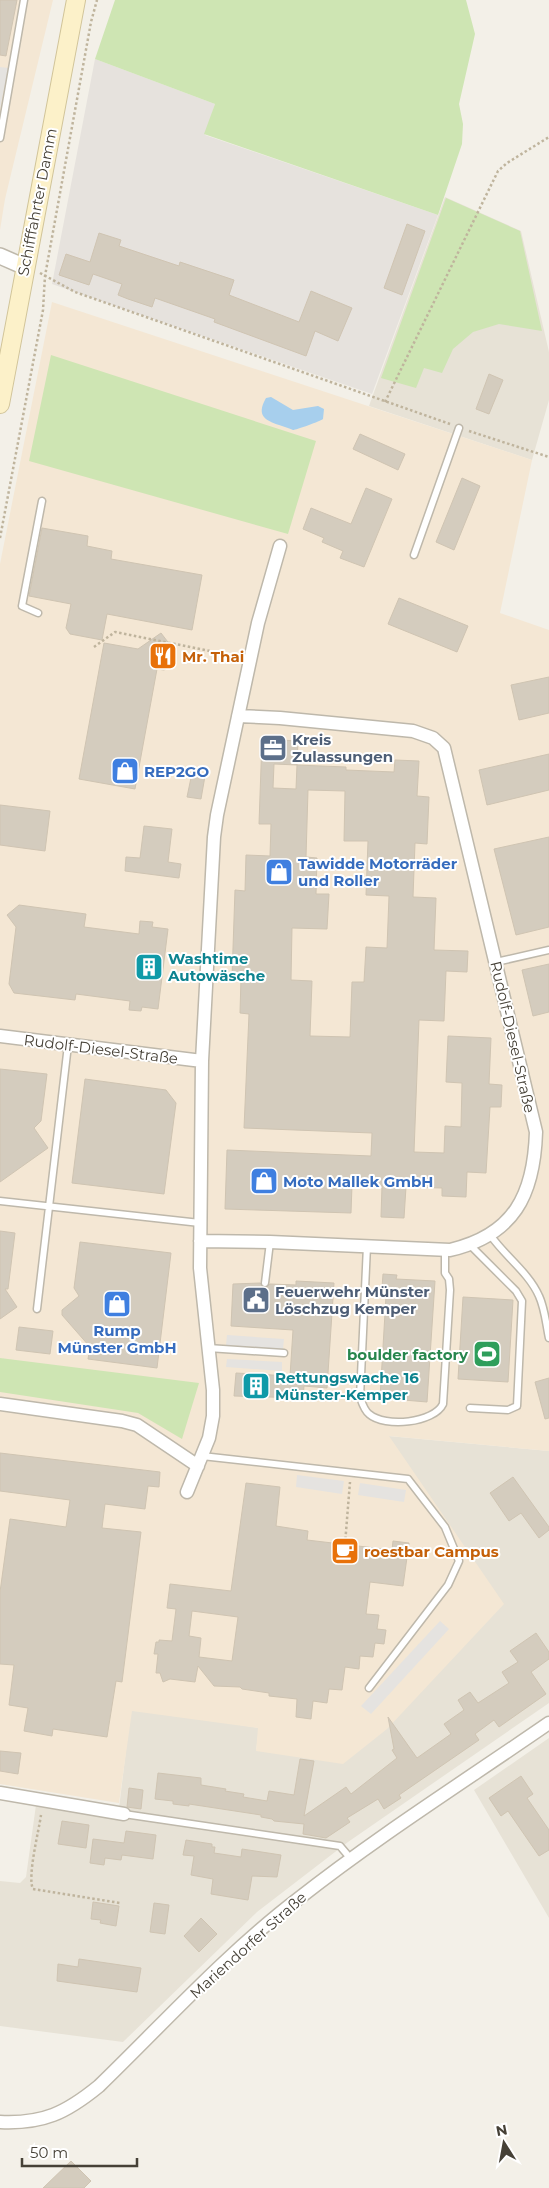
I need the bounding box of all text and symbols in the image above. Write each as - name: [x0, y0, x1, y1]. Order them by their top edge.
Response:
- street label: Schifffahrter Damm: [13, 127, 61, 277]
- restaurant icon: Mr. Thai: [148, 641, 178, 671]
- place label: Mr. Thai: [182, 647, 244, 666]
- place label: Kreis Zulassungen: [292, 730, 393, 766]
- office icon: Kreis Zulassungen: [258, 733, 288, 763]
- shop icon: REP2GO: [110, 756, 140, 786]
- place label: REP2GO: [144, 762, 209, 781]
- place label: Tawidde Motorräder und Roller: [298, 854, 458, 890]
- shop icon: Tawidde Motorräder und Roller: [264, 857, 294, 887]
- place label: Washtime Autowäsche: [167, 949, 265, 985]
- building icon: Washtime Autowäsche: [134, 952, 164, 982]
- street label: Rudolf-Diesel-Straße: [486, 959, 540, 1115]
- street label: Rudolf-Diesel-Straße: [23, 1030, 179, 1068]
- shop icon: Moto Mallek GmbH: [249, 1166, 279, 1196]
- place label: Moto Mallek GmbH: [283, 1172, 433, 1191]
- place label: Feuerwehr Münster Löschzug Kemper: [275, 1282, 430, 1318]
- public building icon: Feuerwehr Münster Löschzug Kemper: [241, 1285, 271, 1315]
- shop icon: Rump Münster GmbH: [102, 1289, 132, 1319]
- place label: Rump Münster GmbH: [57, 1321, 177, 1357]
- sports icon: boulder factory: [472, 1339, 502, 1369]
- place label: boulder factory: [347, 1345, 469, 1364]
- place label: Rettungswache 16 Münster-Kemper: [275, 1368, 419, 1404]
- building icon: Rettungswache 16 Münster-Kemper: [241, 1371, 271, 1401]
- cafe icon: roestbar Campus: [330, 1536, 360, 1566]
- place label: roestbar Campus: [364, 1542, 499, 1561]
- street label: Mariendorfer Straße: [186, 1888, 310, 2002]
- north arrow: [479, 2118, 529, 2168]
- text: N: [494, 2120, 509, 2140]
- scale bar: [22, 2136, 138, 2168]
- text: 50 m: [30, 2143, 68, 2162]

